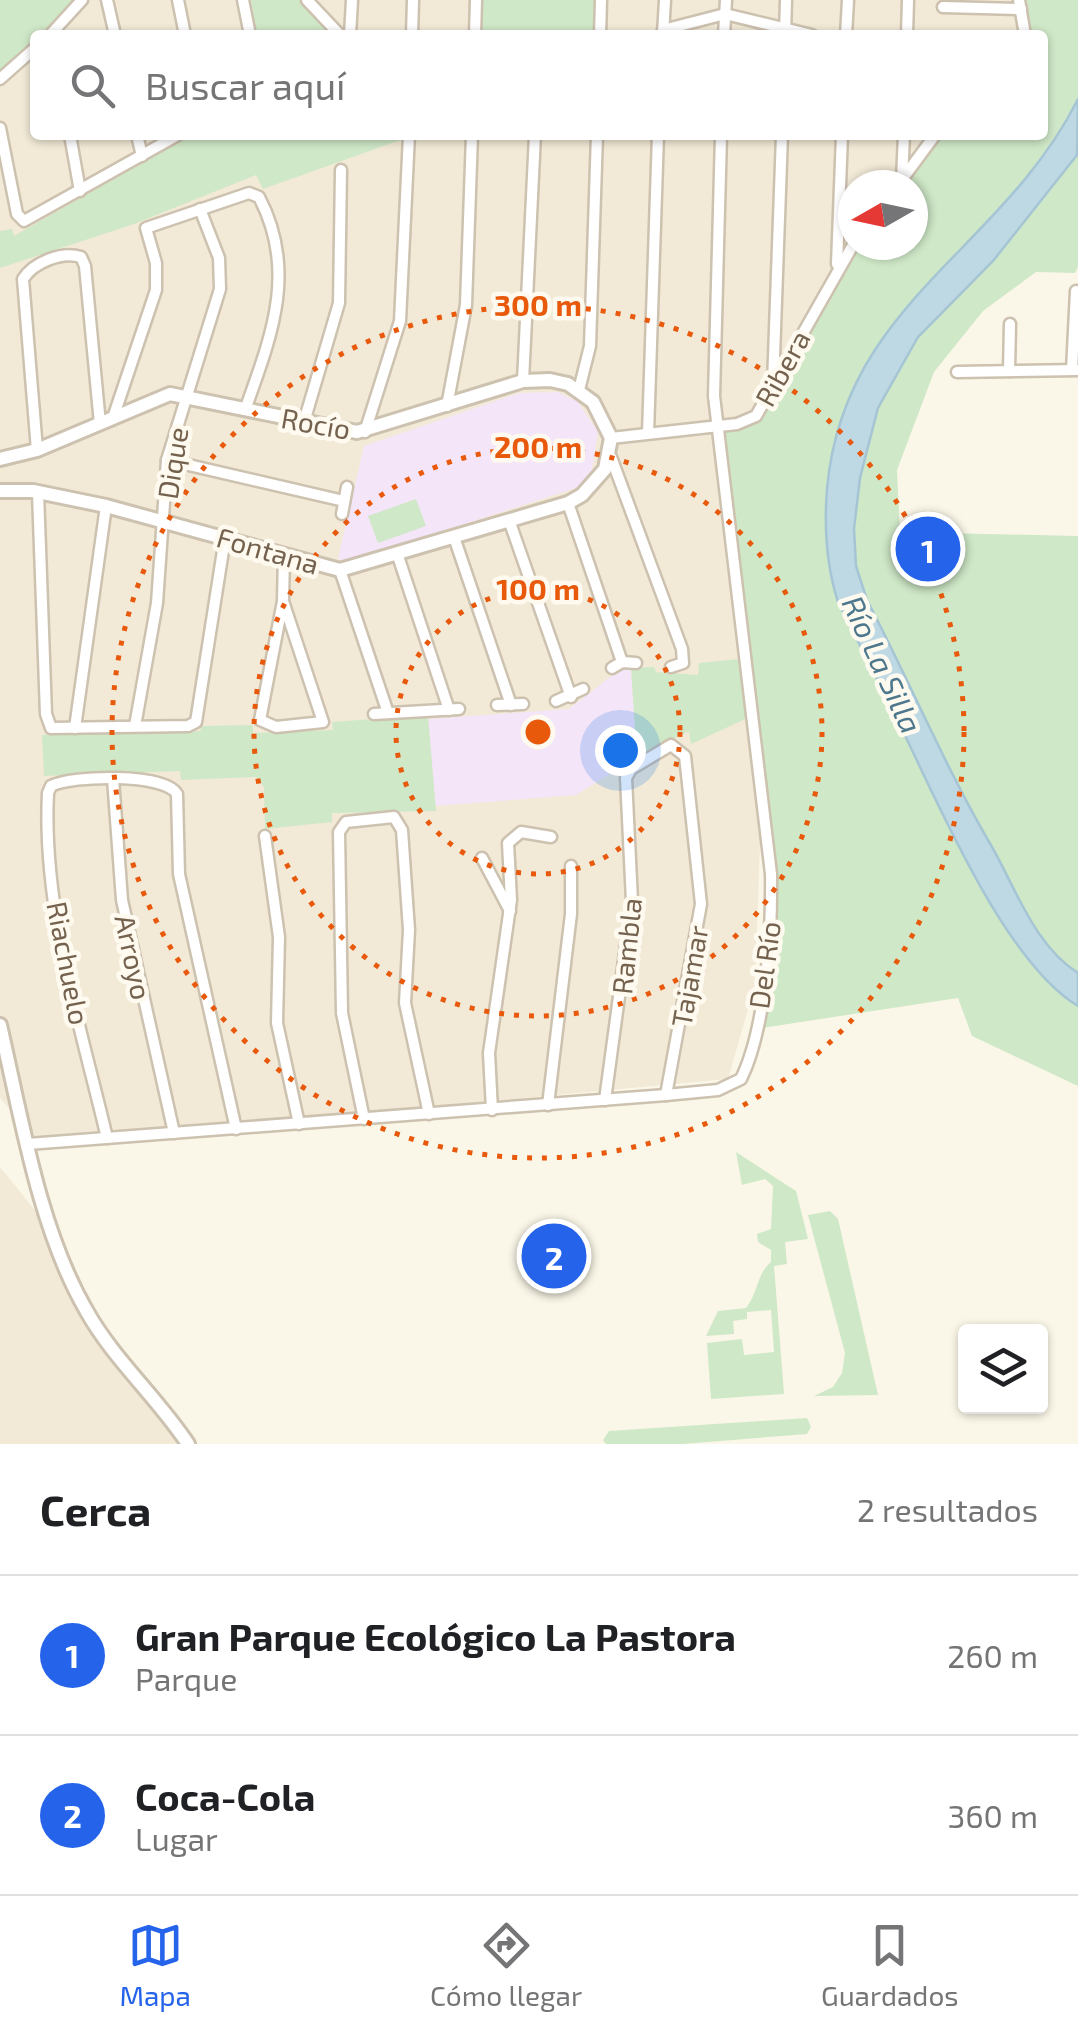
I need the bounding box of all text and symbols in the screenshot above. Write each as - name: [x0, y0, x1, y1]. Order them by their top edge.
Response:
- search box: [30, 30, 1048, 140]
- icon: search: [65, 58, 120, 113]
- text: Buscar aquí: [145, 62, 346, 108]
- north arrow: [838, 170, 928, 260]
- text: 300 m: [494, 286, 582, 322]
- street label: Ribera: [747, 324, 817, 412]
- street label: Rocío: [279, 400, 353, 446]
- street label: Dique: [150, 425, 194, 501]
- text: 200 m: [494, 428, 582, 464]
- pin: 1: [896, 512, 960, 586]
- street label: Fontana: [213, 519, 323, 581]
- text: 100 m: [496, 570, 580, 606]
- water label: Río La Silla: [836, 590, 930, 738]
- centre of rings: [520, 714, 556, 750]
- your location: [595, 725, 646, 776]
- street label: Rambla: [604, 896, 648, 996]
- street label: Riachuelo: [40, 899, 98, 1027]
- street label: Arroyo: [108, 912, 160, 1002]
- street label: Del Río: [741, 919, 787, 1011]
- street label: Tajamar: [663, 923, 715, 1029]
- pin: 2: [522, 1218, 586, 1294]
- map controls: [958, 1324, 1048, 1414]
- button: layers: [958, 1324, 1048, 1414]
- text: Cerca: [40, 1484, 151, 1534]
- text: 2 resultados: [857, 1490, 1038, 1528]
- text: Gran Parque Ecológico La Pastora: [135, 1613, 736, 1659]
- text: 1: [66, 1636, 79, 1674]
- text: 260 m: [947, 1636, 1038, 1674]
- text: Parque: [135, 1659, 237, 1697]
- text: Coca-Cola: [135, 1773, 315, 1819]
- text: 2: [63, 1796, 82, 1834]
- text: 360 m: [947, 1796, 1038, 1834]
- text: Lugar: [135, 1819, 218, 1857]
- tab: Mapa: [119, 1918, 191, 2012]
- tab: Cómo llegar: [430, 1918, 582, 2012]
- tab: Guardados: [821, 1918, 959, 2012]

